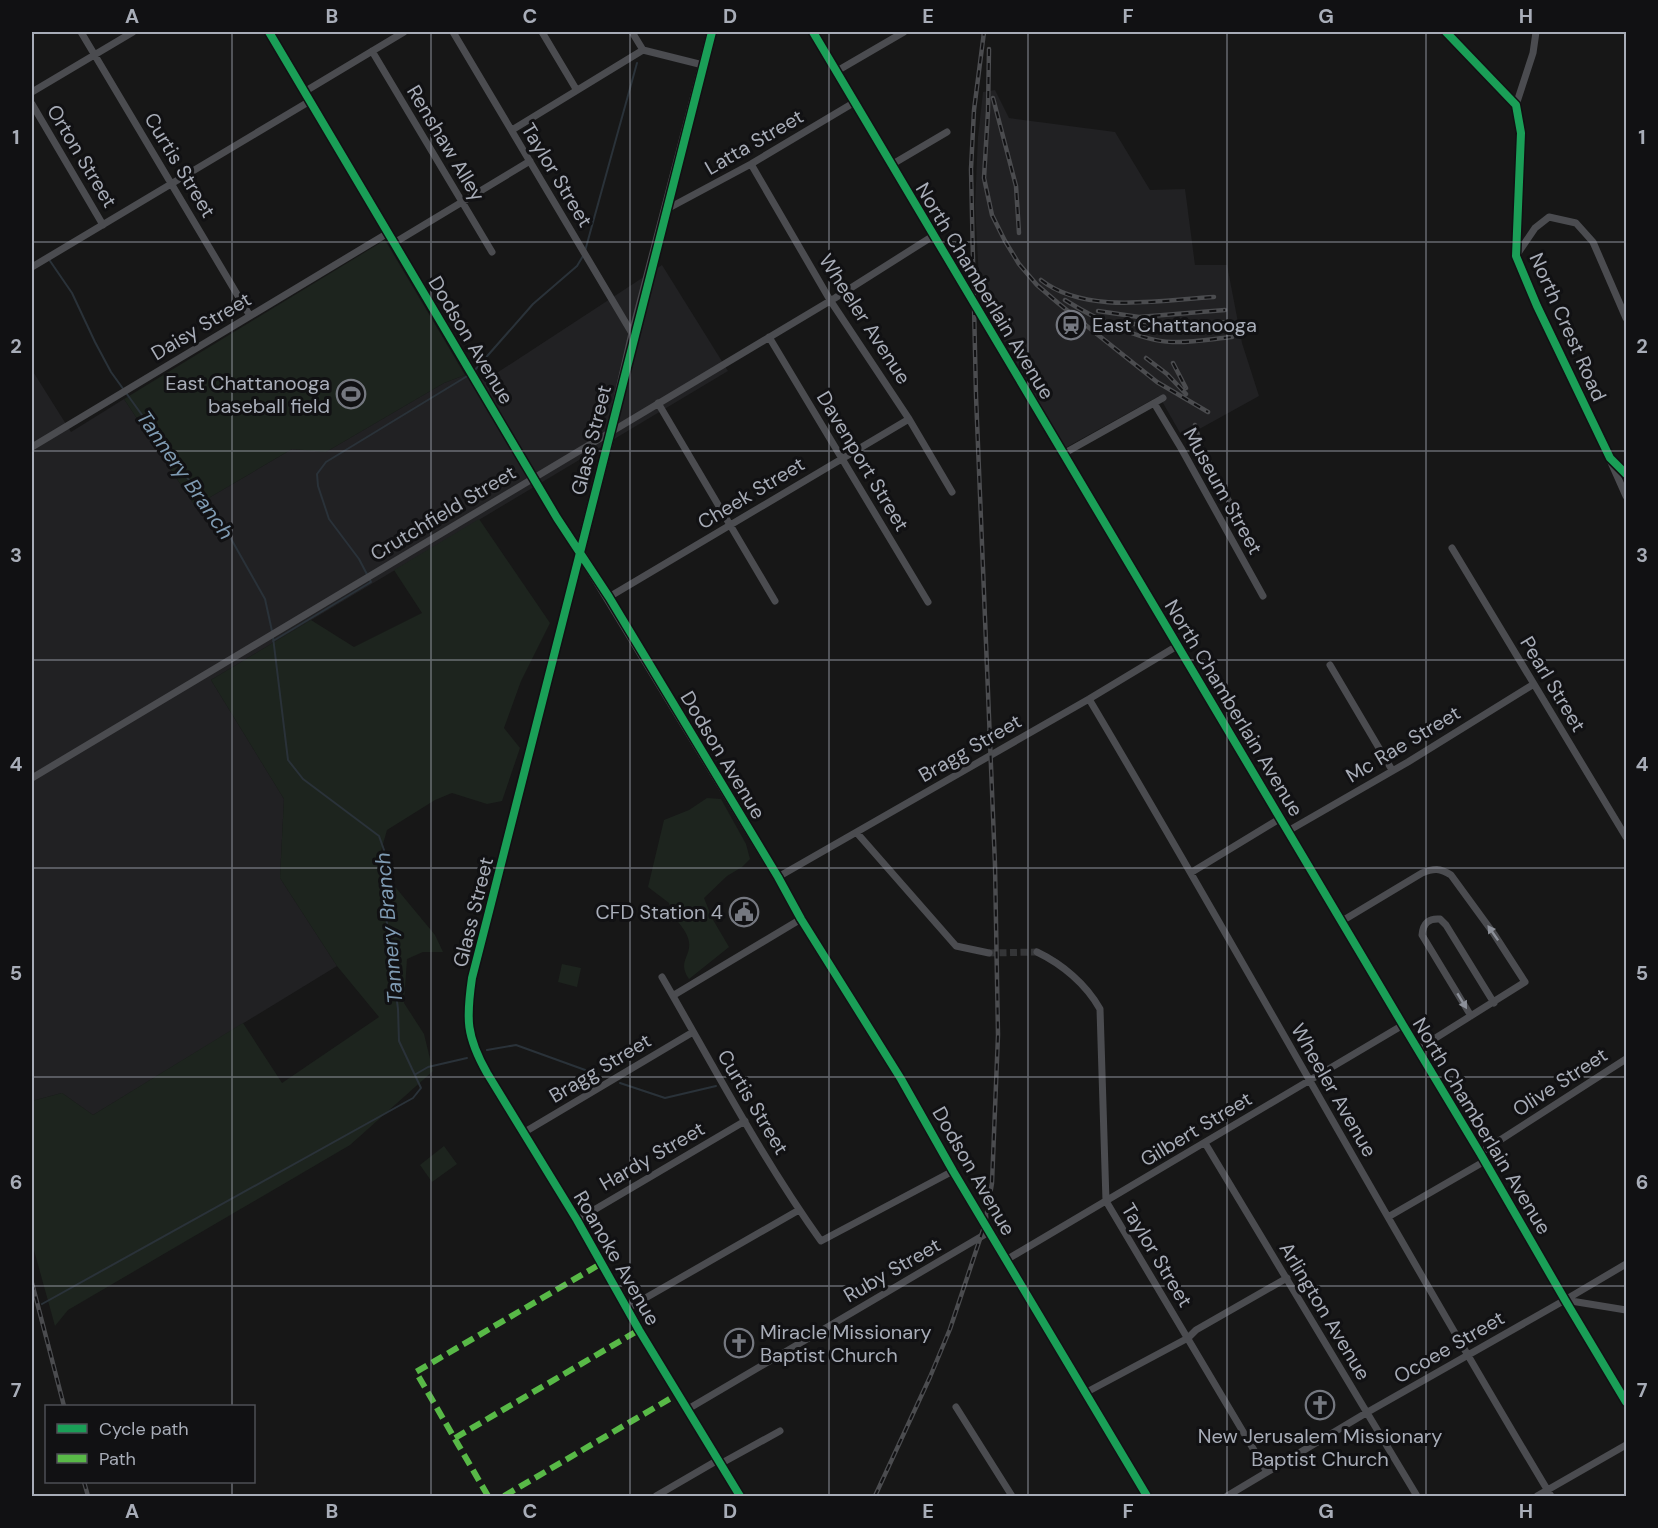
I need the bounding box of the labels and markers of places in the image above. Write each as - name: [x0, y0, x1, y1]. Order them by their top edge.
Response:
- station icon: East Chattanooga: [1055, 309, 1087, 341]
- place label: East Chattanooga: [1092, 312, 1257, 338]
- place label: East Chattanooga baseball field: [165, 370, 330, 419]
- sports icon: East Chattanooga baseball field: [335, 378, 367, 410]
- public building icon: CFD Station 4: [728, 896, 760, 928]
- place label: CFD Station 4: [595, 899, 723, 925]
- place label: Miracle Missionary Baptist Church: [760, 1319, 932, 1368]
- church icon: Miracle Missionary Baptist Church: [723, 1327, 755, 1359]
- church icon: New Jerusalem Missionary Baptist Church: [1304, 1389, 1336, 1421]
- place label: New Jerusalem Missionary Baptist Church: [1198, 1423, 1442, 1472]

